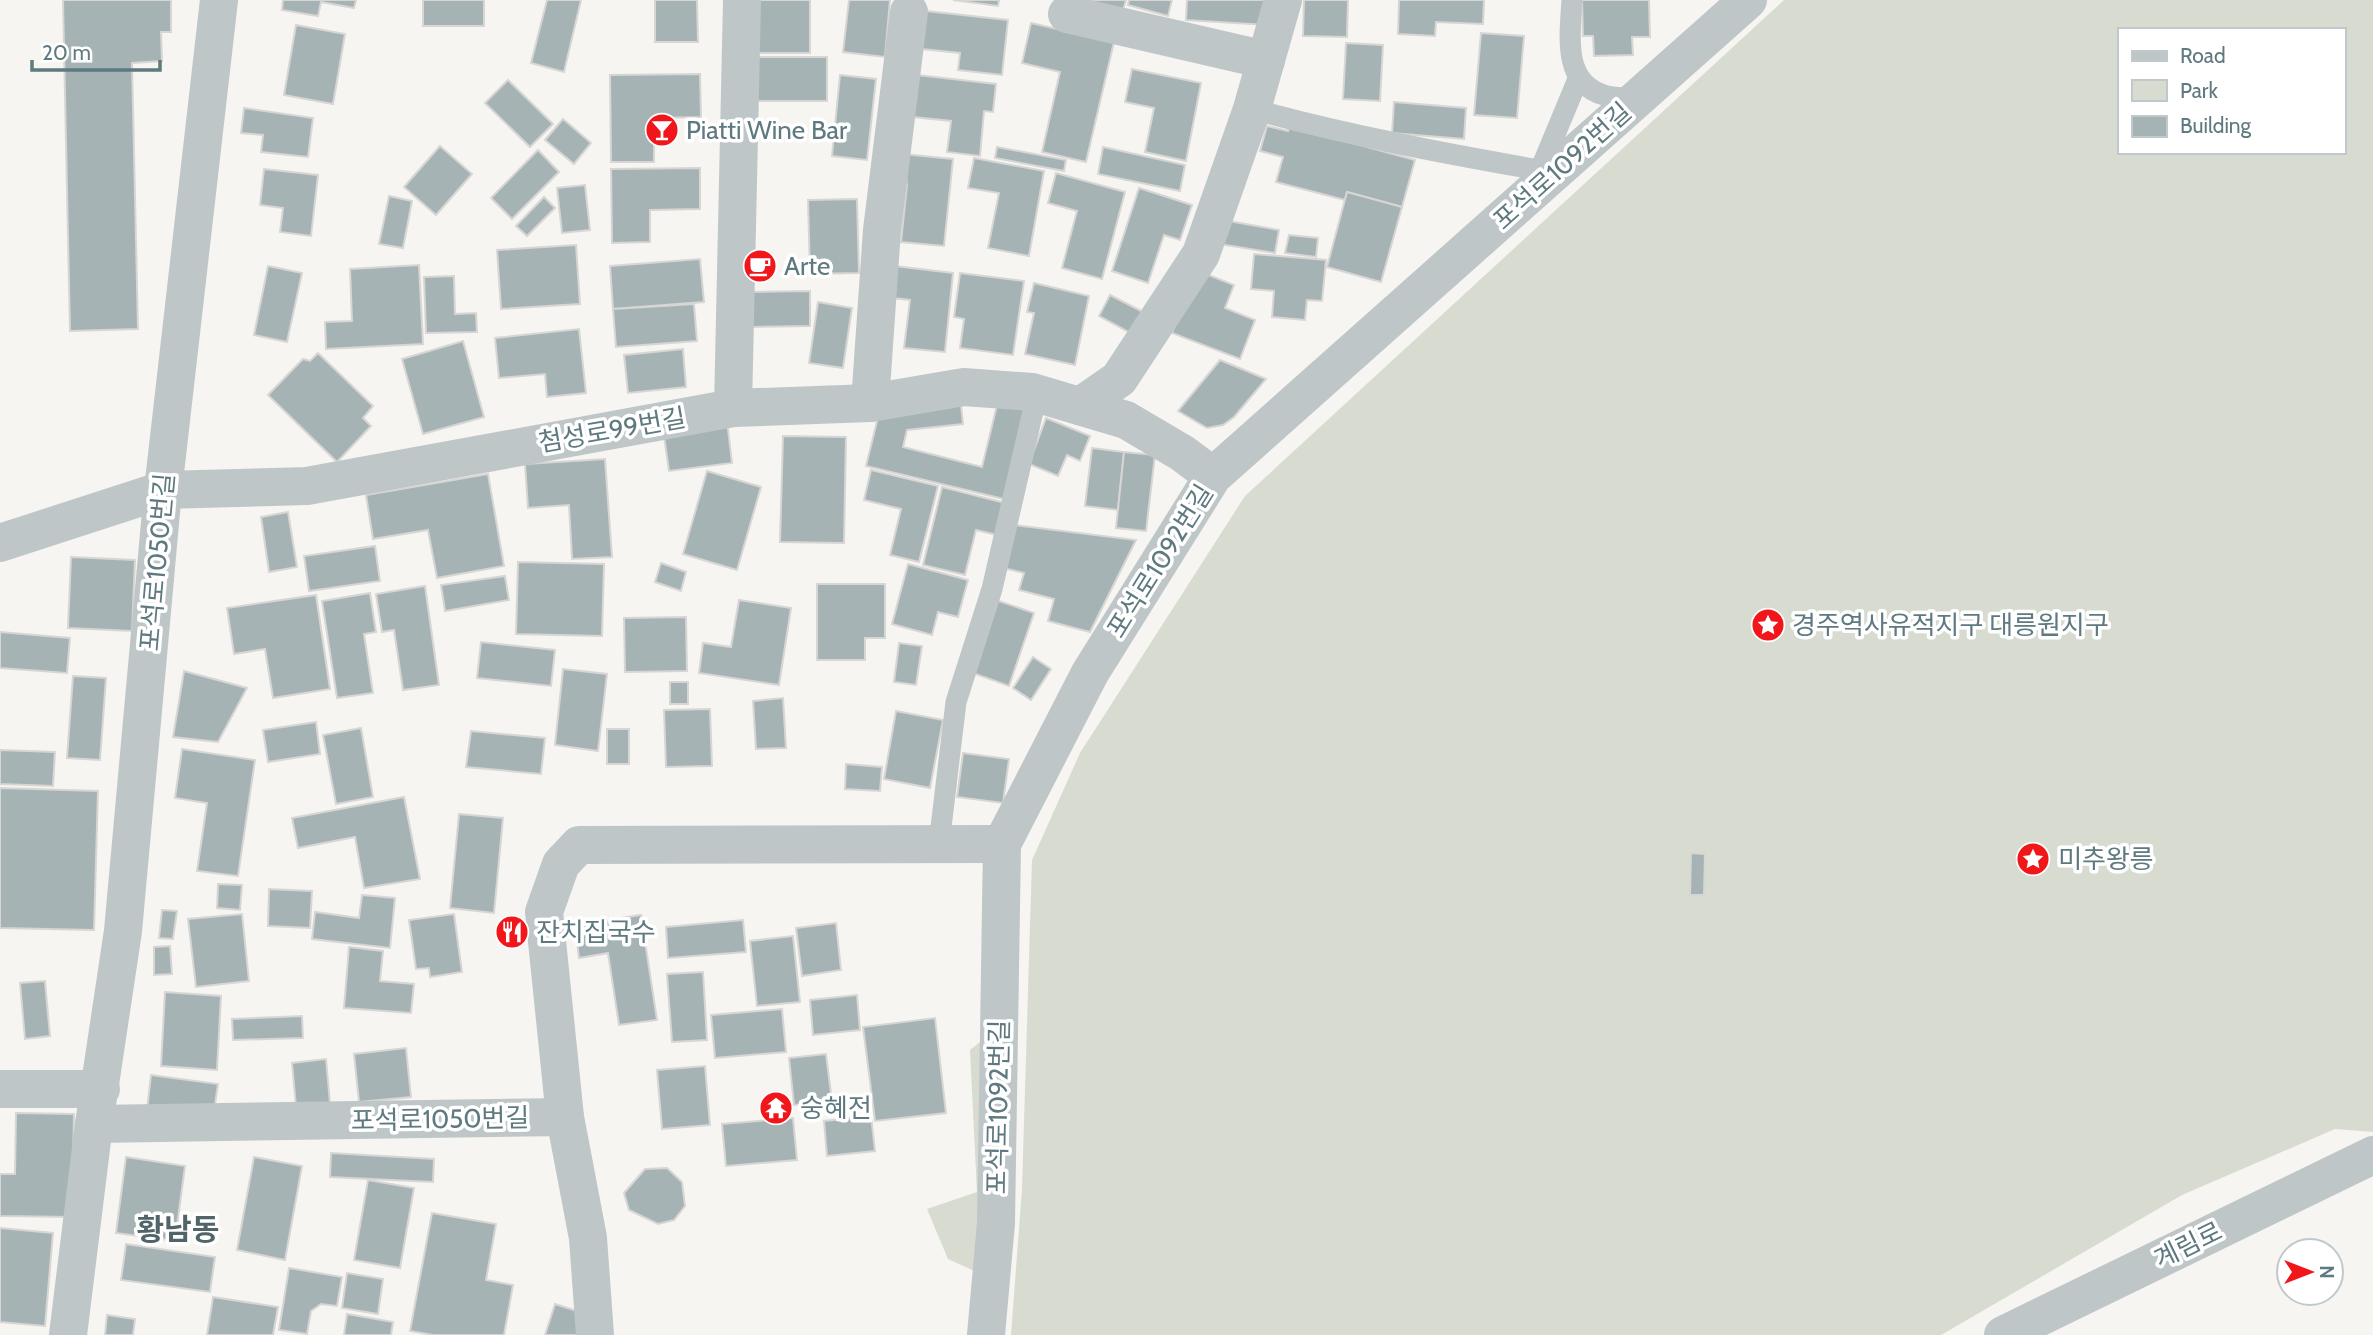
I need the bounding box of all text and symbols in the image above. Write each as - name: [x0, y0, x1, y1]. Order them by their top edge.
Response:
- scale bar: [32, 28, 159, 72]
- legend: [2118, 28, 2345, 154]
- text: 20 m: [42, 40, 91, 65]
- text: Road: [2180, 43, 2226, 68]
- text: Park: [2180, 78, 2218, 103]
- street label: 포석로1092번길: [1486, 96, 1638, 236]
- bar icon: Piatti Wine Bar: [643, 111, 681, 149]
- text: Building: [2180, 113, 2252, 138]
- place label: Piatti Wine Bar: [686, 114, 848, 146]
- cafe icon: Arte: [741, 247, 779, 285]
- place label: Arte: [784, 250, 830, 282]
- street label: 첨성로99번길: [536, 401, 688, 459]
- street label: 포석로1050번길: [133, 472, 181, 652]
- street label: 포석로1092번길: [1100, 478, 1220, 644]
- place icon: 경주역사유적지구 대릉원지구: [1749, 606, 1787, 644]
- place label: 경주역사유적지구 대릉원지구: [1792, 609, 2109, 641]
- place icon: 미추왕릉: [2014, 840, 2052, 878]
- place label: 미추왕릉: [2058, 843, 2154, 875]
- restaurant icon: 잔치집국수: [493, 913, 531, 951]
- place label: 잔치집국수: [536, 916, 656, 948]
- street label: 포석로1092번길: [980, 1019, 1016, 1195]
- temple icon: 숭혜전: [757, 1089, 795, 1127]
- place label: 숭혜전: [800, 1092, 872, 1124]
- street label: 포석로1050번길: [351, 1101, 529, 1137]
- district label: 황남동: [137, 1211, 219, 1248]
- street label: 계림로: [2149, 1215, 2227, 1275]
- north arrow: [2275, 1237, 2345, 1307]
- text: N: [2315, 1265, 2338, 1279]

